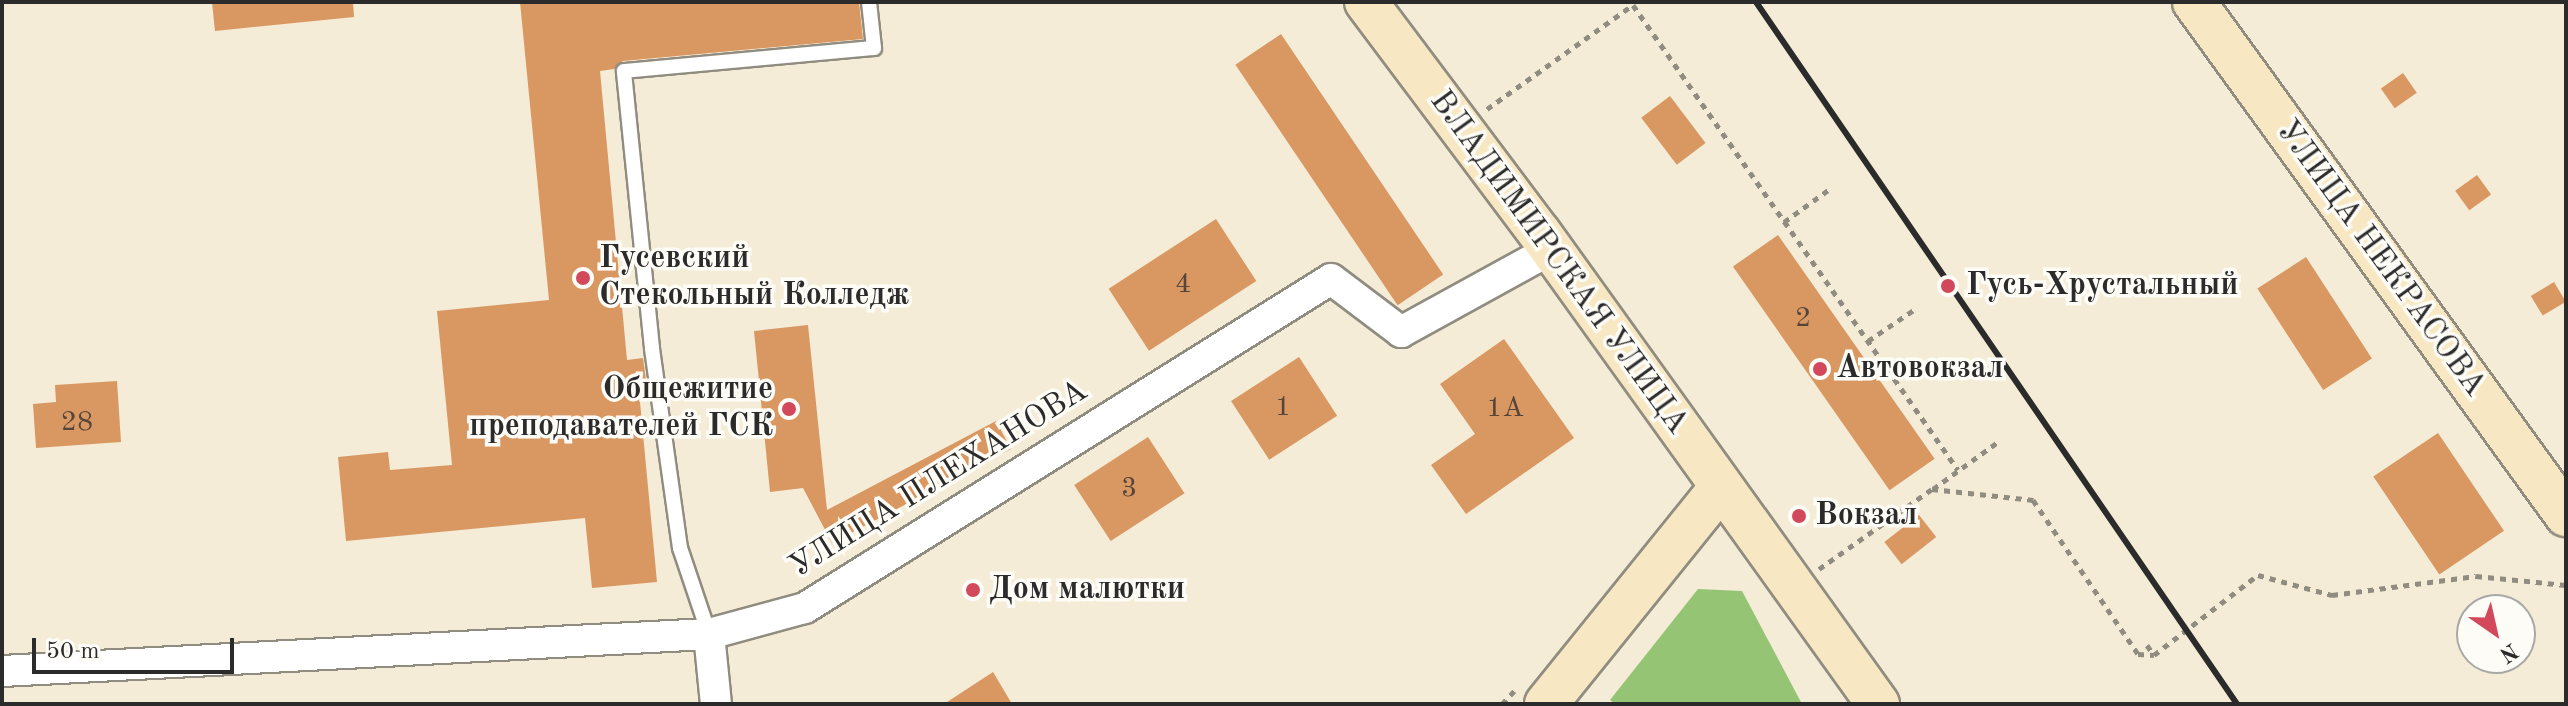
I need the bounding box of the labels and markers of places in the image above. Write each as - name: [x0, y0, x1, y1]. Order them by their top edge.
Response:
- place label: Гусевский Стекольный Колледж: [599, 241, 909, 316]
- place label: Гусь-Хрустальный: [1966, 267, 2239, 305]
- marker: Гусевский Стекольный Колледж: [574, 269, 592, 287]
- marker: Гусь-Хрустальный: [1937, 275, 1959, 297]
- place label: Автовокзал: [1836, 350, 2004, 388]
- marker: Автовокзал: [1811, 360, 1829, 378]
- place label: Общежитие преподавателей ГСК: [469, 372, 773, 447]
- marker: Общежитие преподавателей ГСК: [780, 400, 798, 418]
- place label: Вокзал: [1815, 497, 1918, 535]
- marker: Вокзал: [1790, 507, 1808, 525]
- place label: Дом малютки: [989, 571, 1185, 609]
- marker: Дом малютки: [964, 581, 982, 599]

